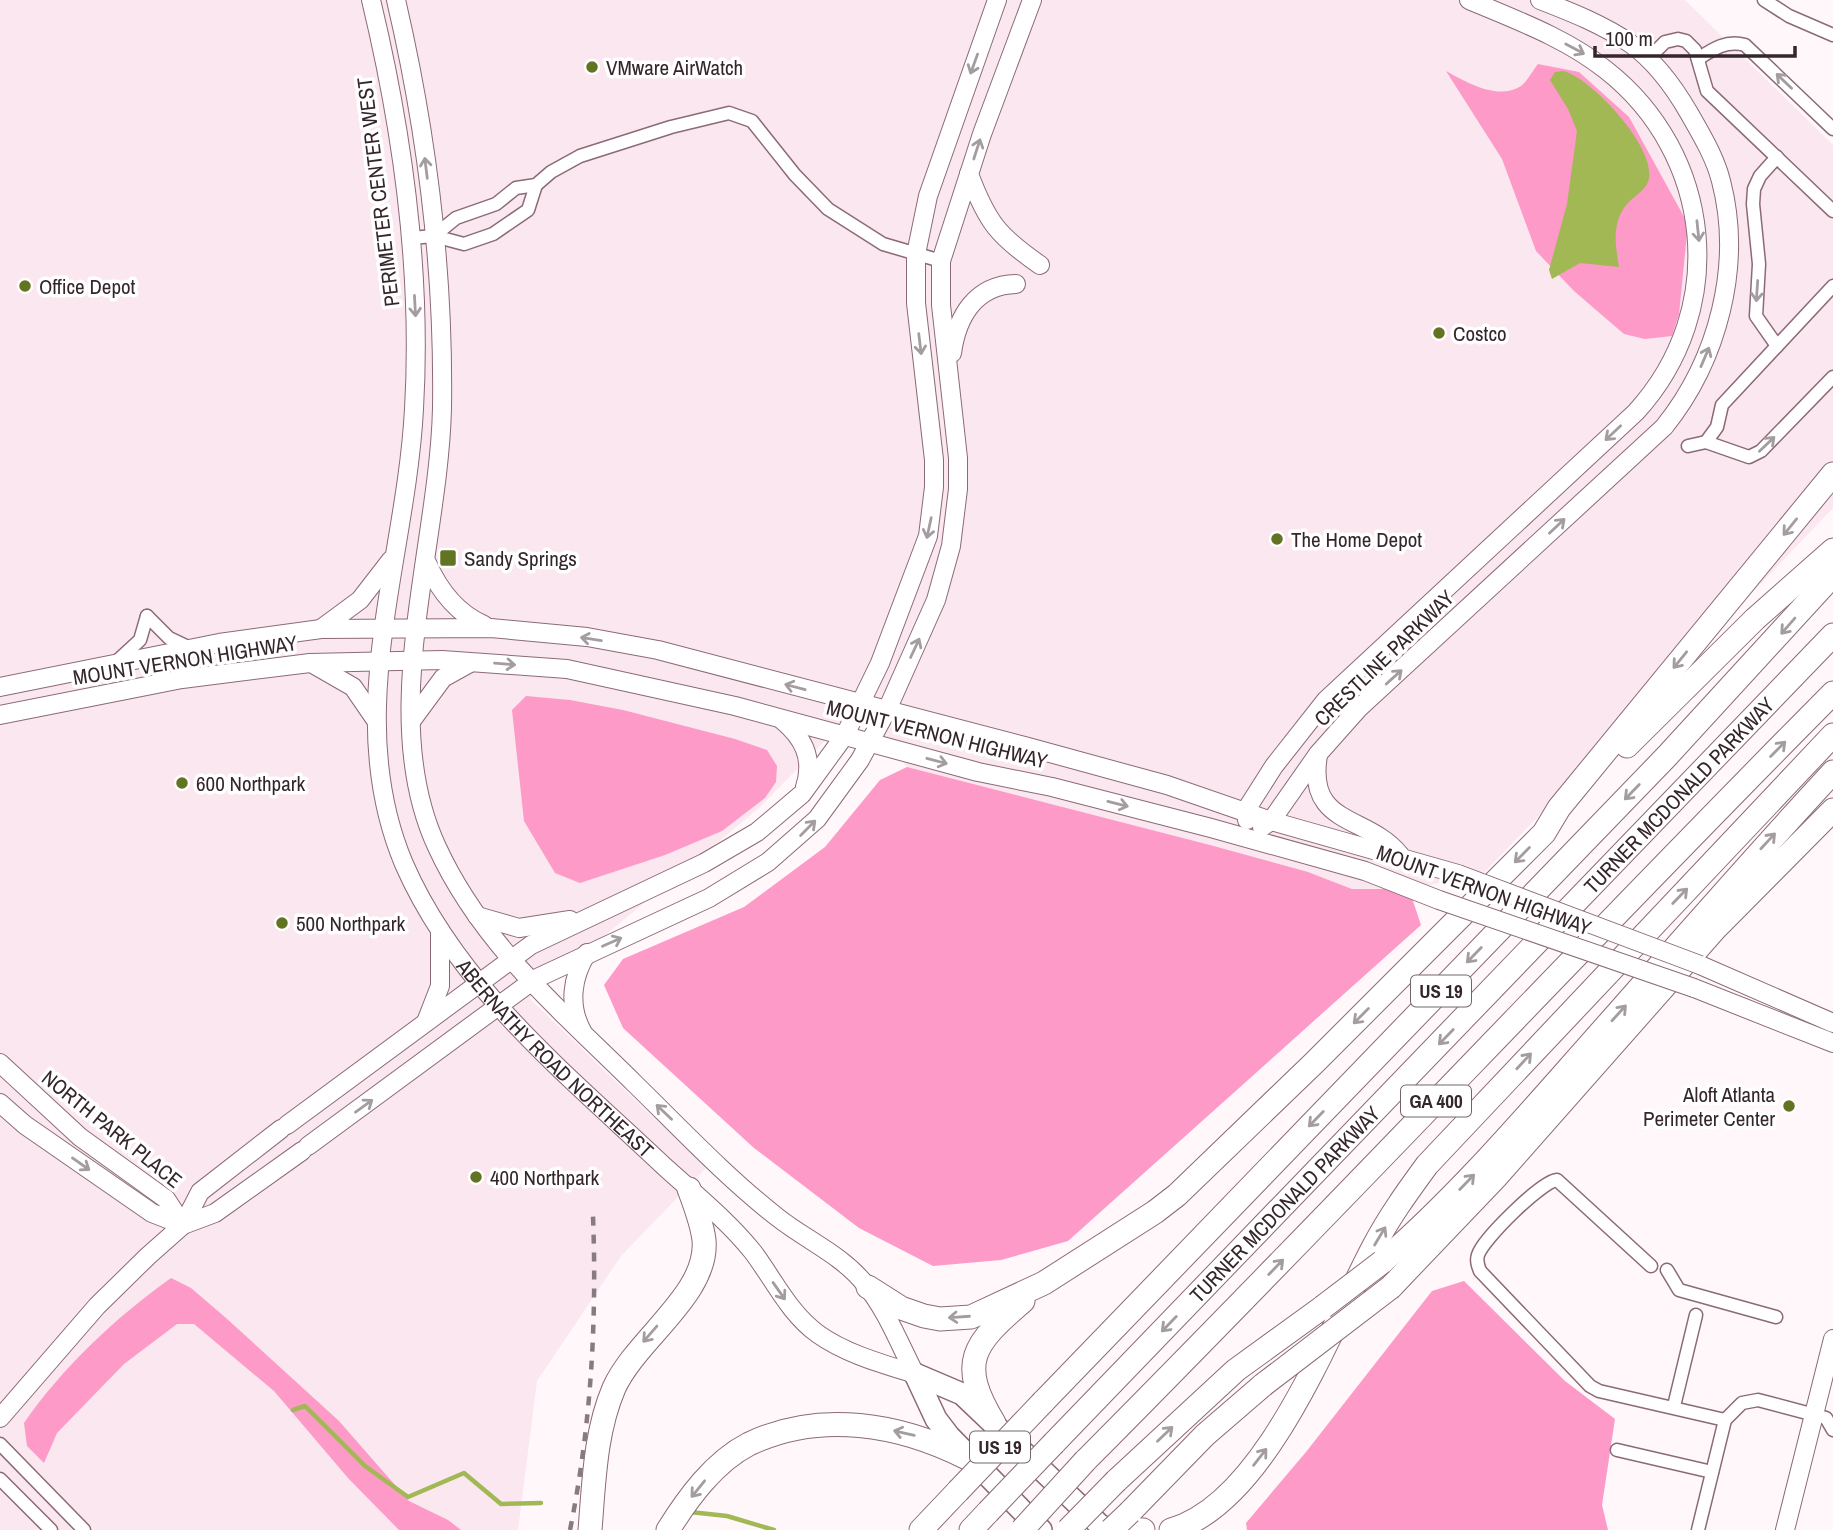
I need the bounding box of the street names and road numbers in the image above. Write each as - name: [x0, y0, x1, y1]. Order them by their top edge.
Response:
- street label: PERIMETER CENTER WEST: [350, 75, 406, 308]
- street label: CRESTLINE PARKWAY: [1308, 583, 1461, 732]
- street label: MOUNT VERNON HIGHWAY: [71, 628, 300, 692]
- street label: TURNER MCDONALD PARKWAY: [1577, 690, 1781, 900]
- street label: MOUNT VERNON HIGHWAY: [824, 693, 1051, 776]
- street label: MOUNT VERNON HIGHWAY: [1373, 838, 1596, 943]
- street label: ABERNATHY ROAD NORTHEAST: [450, 952, 661, 1164]
- road number: US 19: [1411, 976, 1471, 1007]
- street label: NORTH PARK PLACE: [36, 1063, 188, 1195]
- road number: GA 400: [1401, 1086, 1471, 1116]
- street label: TURNER MCDONALD PARKWAY: [1183, 1099, 1386, 1309]
- road number: US 19: [970, 1432, 1030, 1462]

